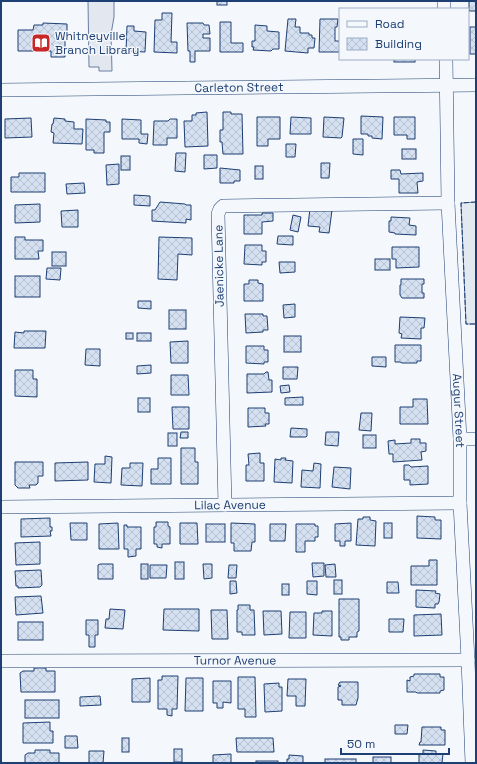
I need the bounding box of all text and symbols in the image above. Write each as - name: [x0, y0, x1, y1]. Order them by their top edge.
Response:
- legend: [339, 8, 469, 60]
- text: Road: [375, 16, 404, 32]
- place label: Whitneyville Branch Library: [55, 28, 139, 58]
- library icon: Whitneyville Branch Library: [30, 32, 52, 54]
- text: Building: [375, 36, 422, 52]
- street label: Carleton Street: [194, 79, 284, 96]
- street label: Jaenicke Lane: [210, 225, 228, 307]
- street label: Augur Street: [449, 373, 468, 448]
- street label: Lilac Avenue: [194, 497, 266, 513]
- street label: Turnor Avenue: [194, 652, 276, 669]
- scale bar: [341, 730, 449, 756]
- text: 50 m: [347, 736, 375, 752]

